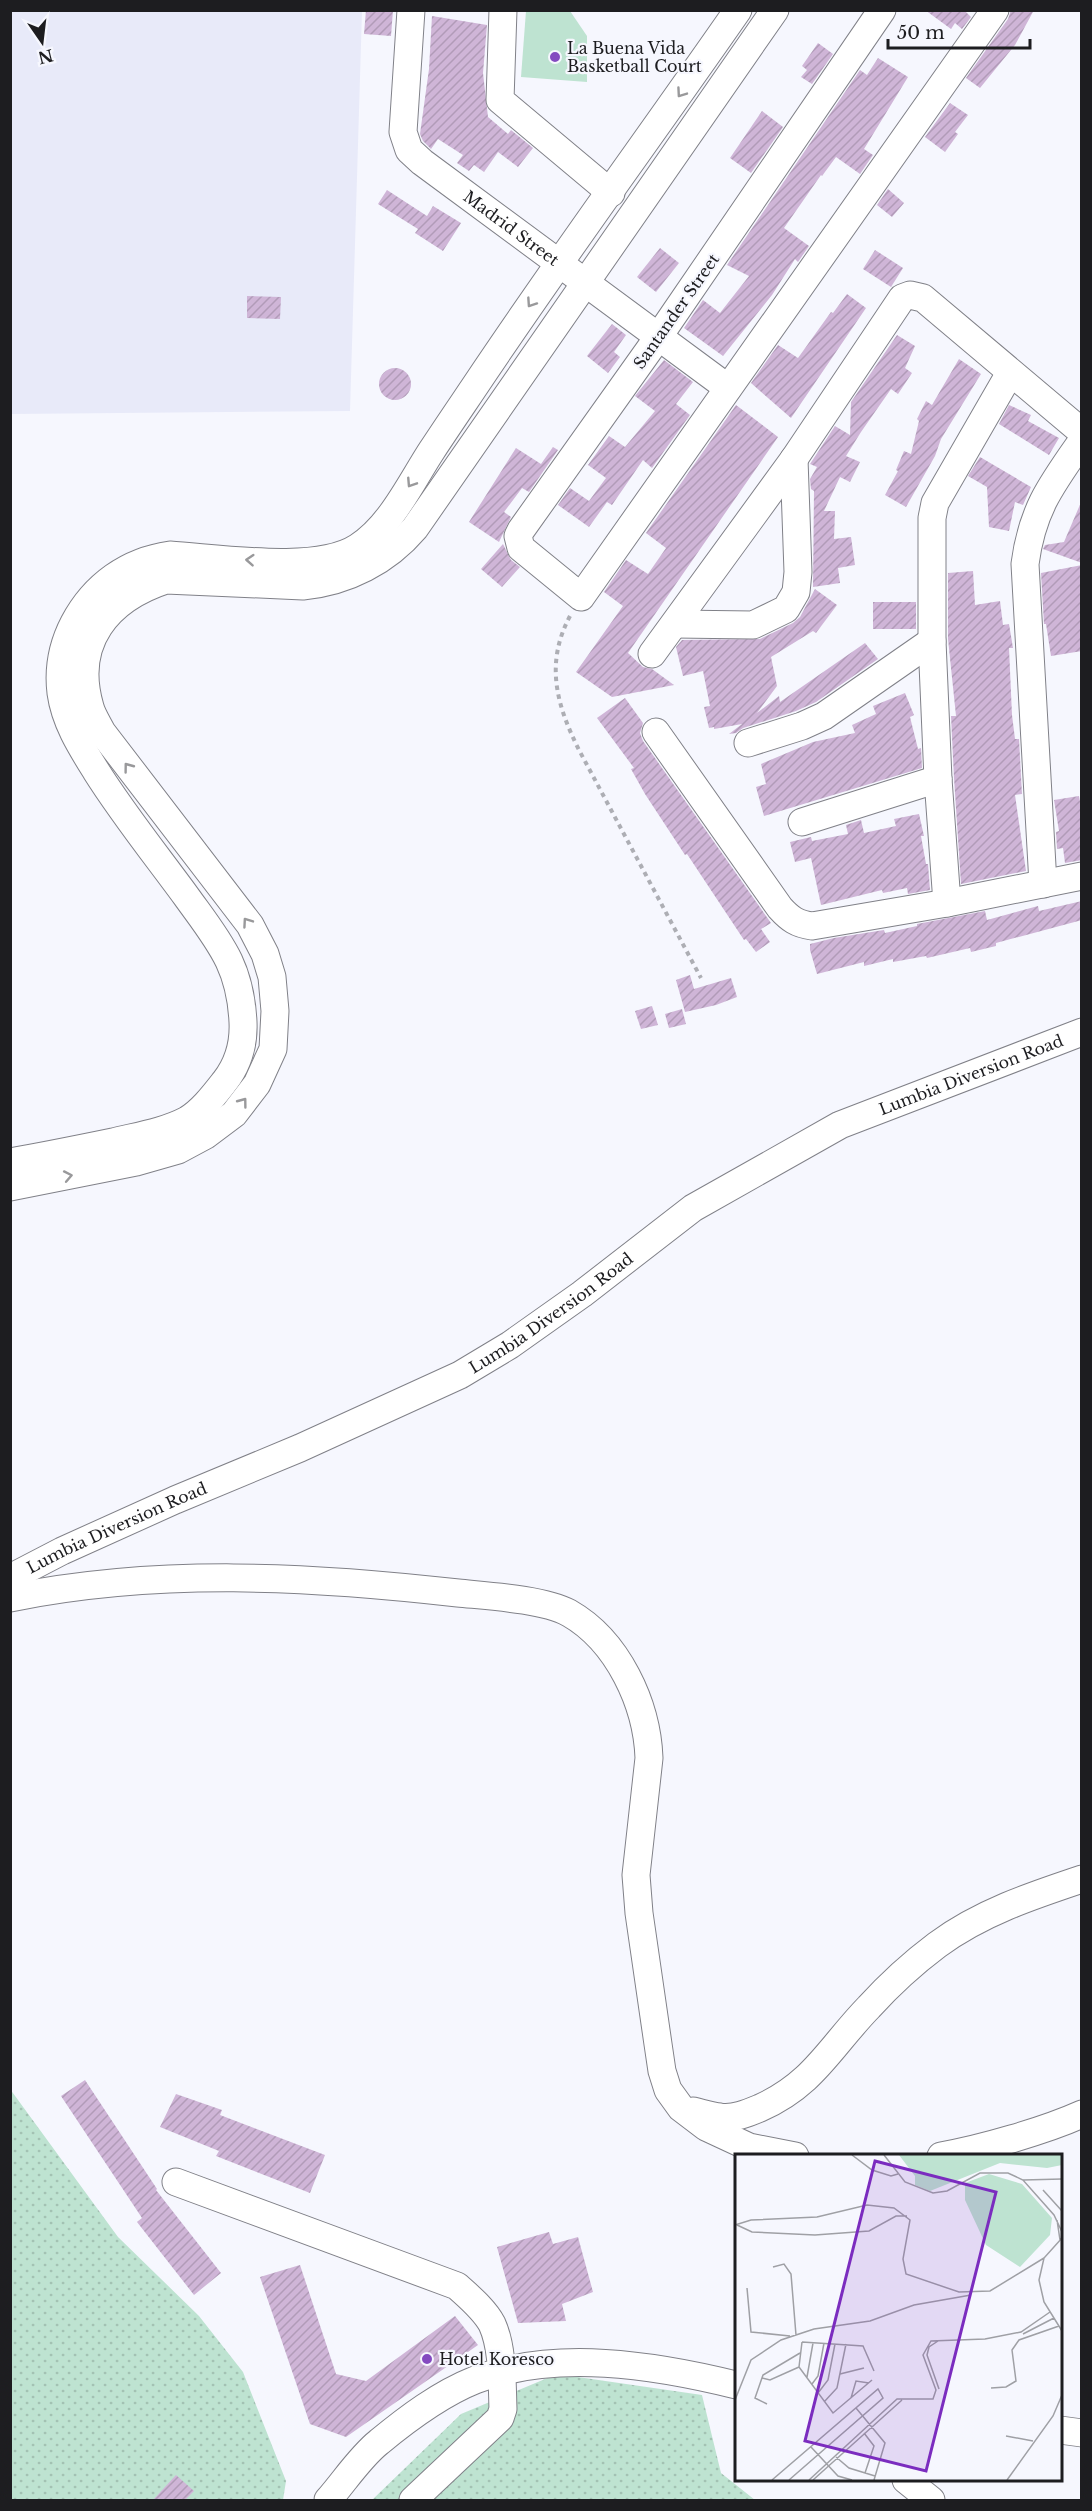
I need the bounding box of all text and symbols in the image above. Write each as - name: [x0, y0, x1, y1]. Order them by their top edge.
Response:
- north arrow: [12, 12, 72, 72]
- scale bar: [888, 12, 1030, 50]
- text: 50 m: [897, 22, 945, 44]
- place label: La Buena Vida Basketball Court: [567, 38, 702, 76]
- text: N: [36, 45, 55, 68]
- marker: La Buena Vida Basketball Court: [548, 50, 562, 64]
- one-way arrow: [677, 86, 688, 97]
- street label: Madrid Street: [460, 186, 563, 270]
- street label: Santander Street: [629, 250, 723, 372]
- one-way arrow: [527, 296, 538, 307]
- one-way arrow: [407, 476, 418, 487]
- one-way arrow: [245, 554, 254, 567]
- one-way arrow: [124, 763, 135, 774]
- one-way arrow: [243, 917, 254, 928]
- street label: Lumbia Diversion Road: [876, 1030, 1066, 1119]
- one-way arrow: [236, 1098, 247, 1109]
- one-way arrow: [63, 1170, 73, 1183]
- street label: Lumbia Diversion Road: [465, 1248, 637, 1377]
- street label: Lumbia Diversion Road: [23, 1478, 210, 1578]
- inset map: [735, 2154, 1062, 2481]
- place label: Hotel Koresco: [439, 2349, 554, 2369]
- marker: Hotel Koresco: [420, 2352, 434, 2366]

